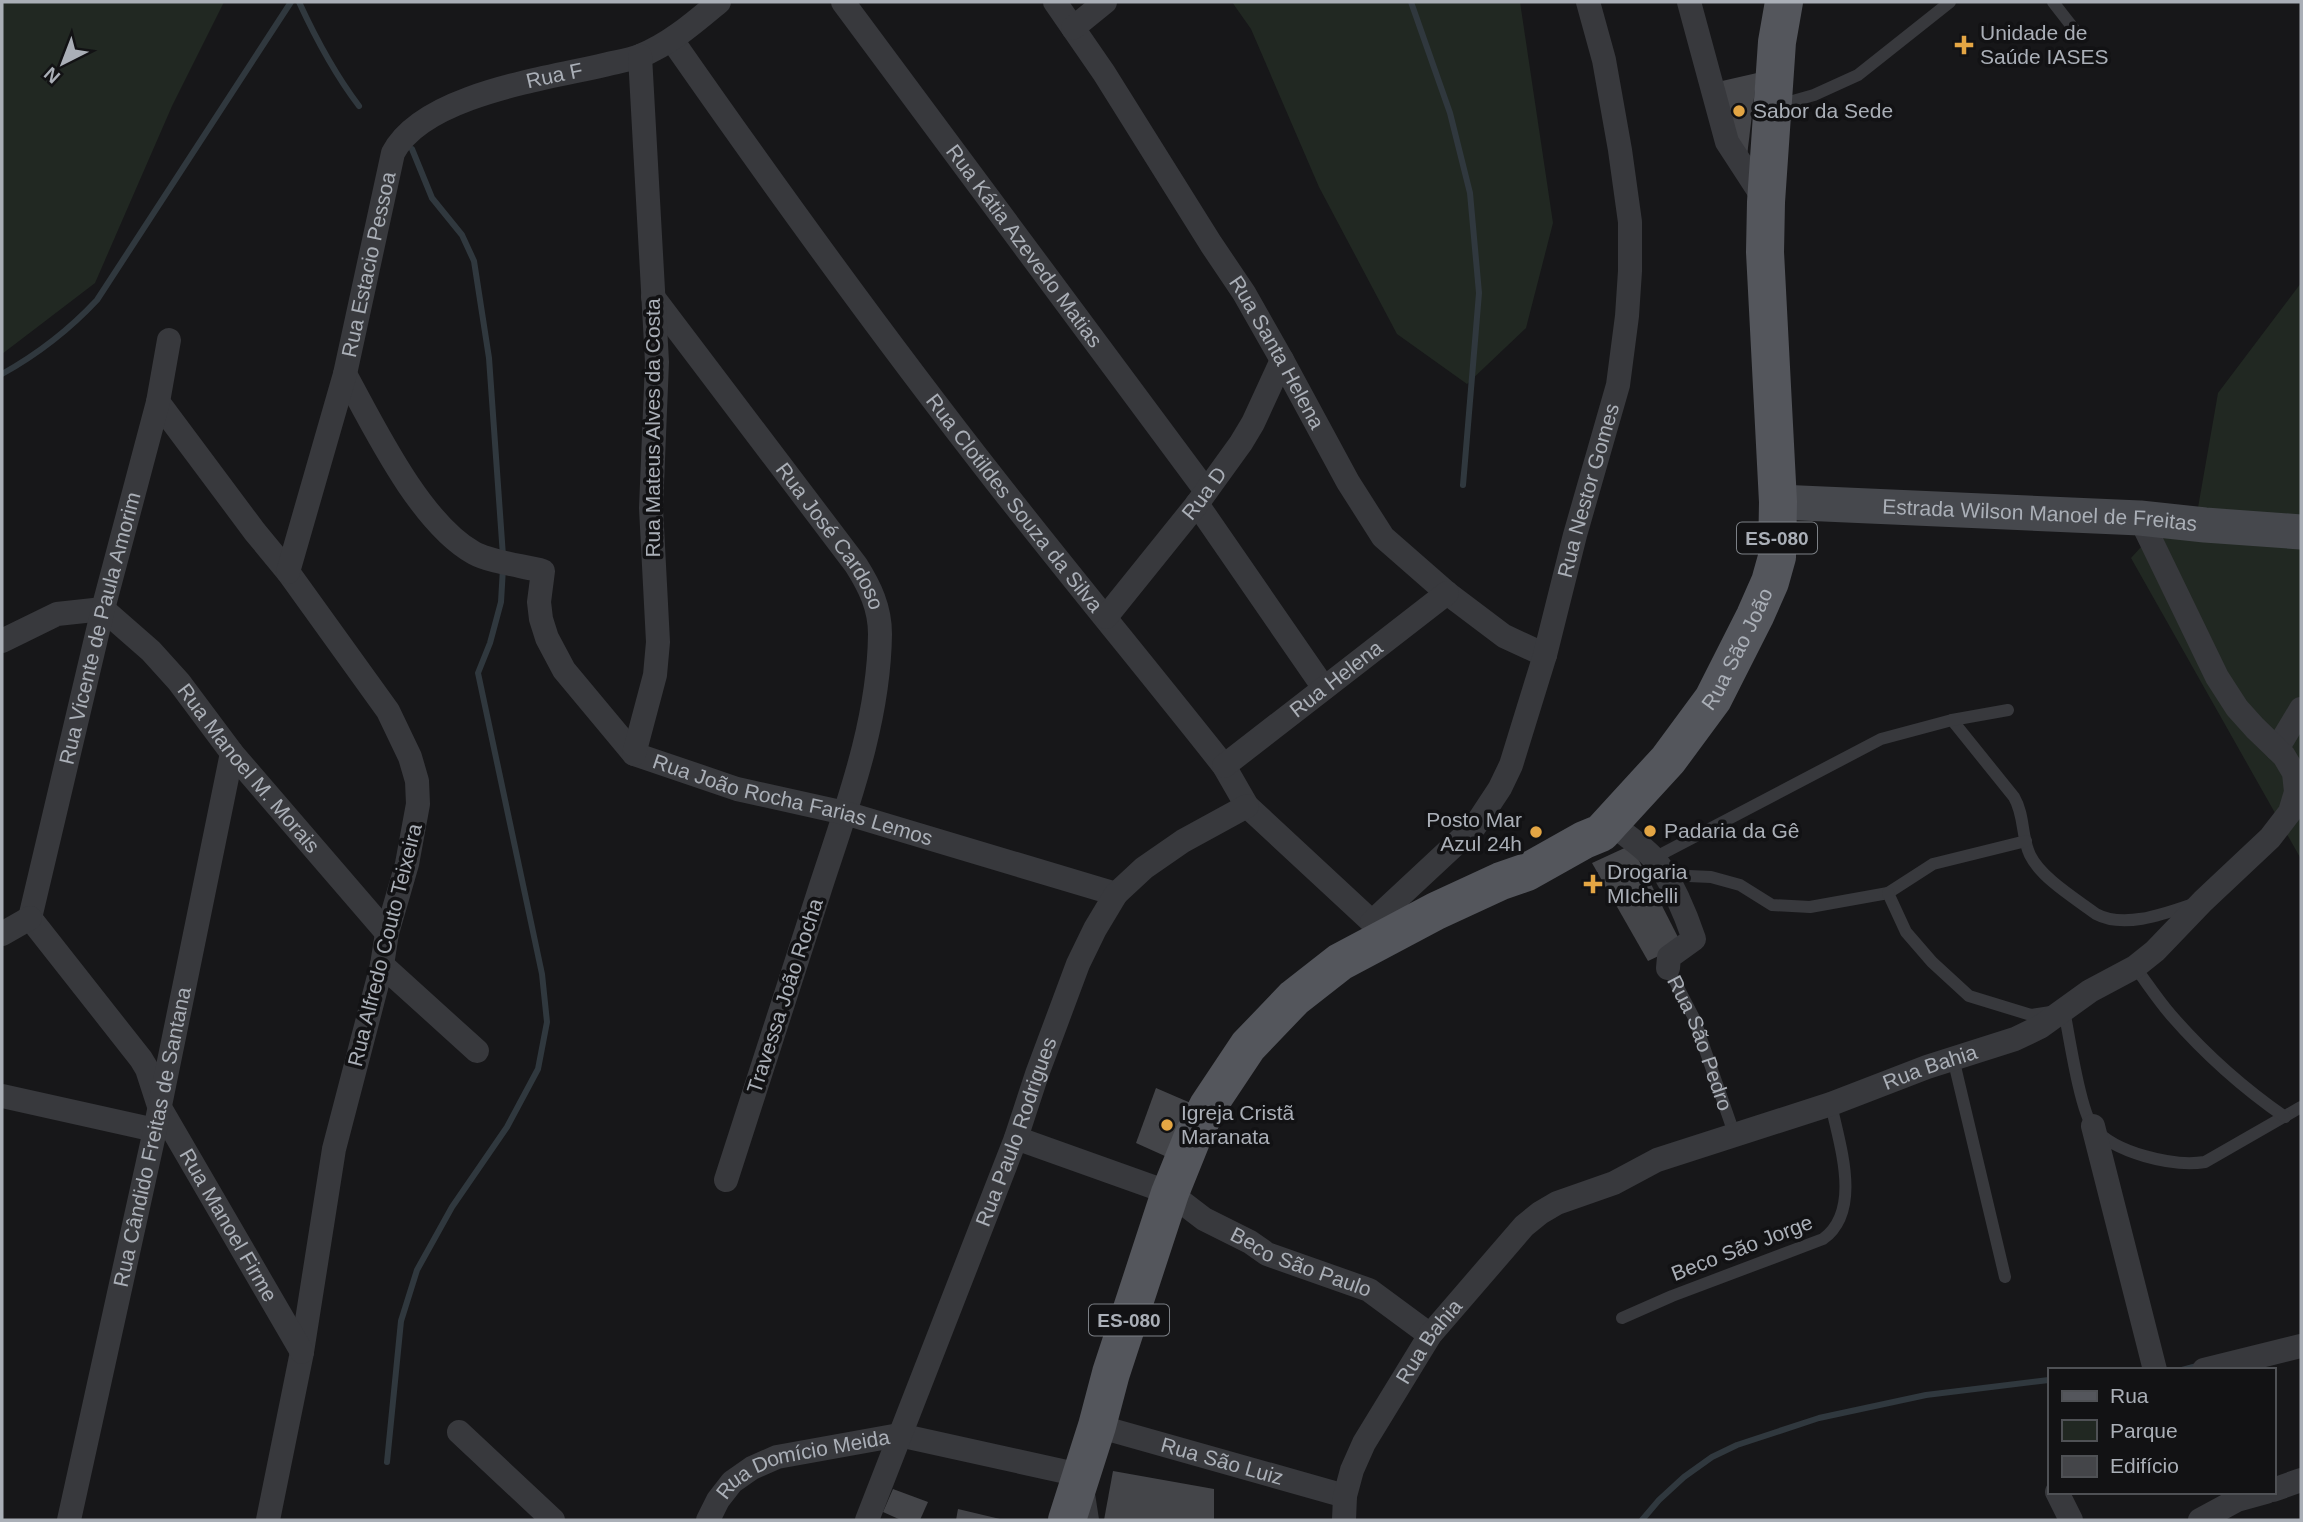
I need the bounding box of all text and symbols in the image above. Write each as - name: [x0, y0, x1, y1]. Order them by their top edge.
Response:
- place label: Unidade de Saúde IASES: [1980, 21, 2108, 68]
- north arrow: [28, 28, 98, 98]
- marker: Unidade de Saúde IASES: [1954, 35, 1974, 55]
- street label: Rua F: [524, 58, 585, 92]
- text: N: [40, 63, 64, 88]
- place label: Sabor da Sede: [1753, 99, 1893, 122]
- marker: Sabor da Sede: [1731, 103, 1747, 119]
- street label: Rua Kátia Azevedo Matias: [942, 140, 1107, 352]
- street label: Rua Estacio Pessoa: [337, 169, 400, 359]
- street label: Rua Santa Helena: [1225, 271, 1329, 433]
- street label: Rua Mateus Alves da Costa: [641, 298, 664, 558]
- street label: Rua Clotildes Souza da Silva: [922, 389, 1108, 617]
- street label: Rua Nestor Gomes: [1553, 401, 1623, 580]
- street label: Rua José Cardoso: [772, 458, 888, 612]
- street label: Rua D: [1177, 462, 1231, 524]
- street label: Rua Vicente de Paula Amorim: [55, 489, 145, 767]
- street label: Estrada Wilson Manoel de Freitas: [1882, 495, 2198, 535]
- road number: ES-080: [1737, 523, 1817, 554]
- street label: Rua São João: [1697, 584, 1777, 714]
- street label: Rua Helena: [1285, 635, 1387, 722]
- street label: Rua Manoel M. Morais: [173, 679, 325, 857]
- street label: Rua João Rocha Farias Lemos: [650, 749, 936, 850]
- place label: Posto Mar Azul 24h: [1426, 808, 1522, 855]
- place label: Padaria da Gê: [1664, 819, 1799, 842]
- street label: Rua Alfredo Couto Teixeira: [343, 821, 426, 1069]
- marker: Padaria da Gê: [1642, 823, 1658, 839]
- marker: Posto Mar Azul 24h: [1528, 824, 1544, 840]
- place label: Drogaria MIchelli: [1607, 860, 1688, 907]
- marker: Drogaria MIchelli: [1585, 876, 1601, 892]
- street label: Travessa João Rocha: [742, 895, 827, 1096]
- street label: Rua São Pedro: [1663, 971, 1737, 1114]
- street label: Rua Cândido Freitas de Santana: [109, 985, 195, 1289]
- street label: Rua Paulo Rodrigues: [971, 1034, 1061, 1229]
- street label: Rua Bahia: [1880, 1040, 1980, 1094]
- place label: Igreja Cristã Maranata: [1181, 1101, 1295, 1148]
- marker: Igreja Cristã Maranata: [1159, 1117, 1175, 1133]
- street label: Rua Manoel Firme: [175, 1145, 282, 1306]
- street label: Beco São Jorge: [1668, 1210, 1816, 1285]
- street label: Beco São Paulo: [1227, 1222, 1375, 1301]
- street label: Rua Bahia: [1391, 1294, 1467, 1388]
- road number: ES-080: [1089, 1304, 1169, 1336]
- legend: [2048, 1368, 2275, 1494]
- text: Rua: [2110, 1384, 2149, 1407]
- text: Parque: [2110, 1419, 2178, 1442]
- street label: Rua Domício Meida: [711, 1425, 892, 1503]
- street label: Rua São Luiz: [1158, 1433, 1286, 1489]
- text: Edifício: [2110, 1454, 2179, 1477]

